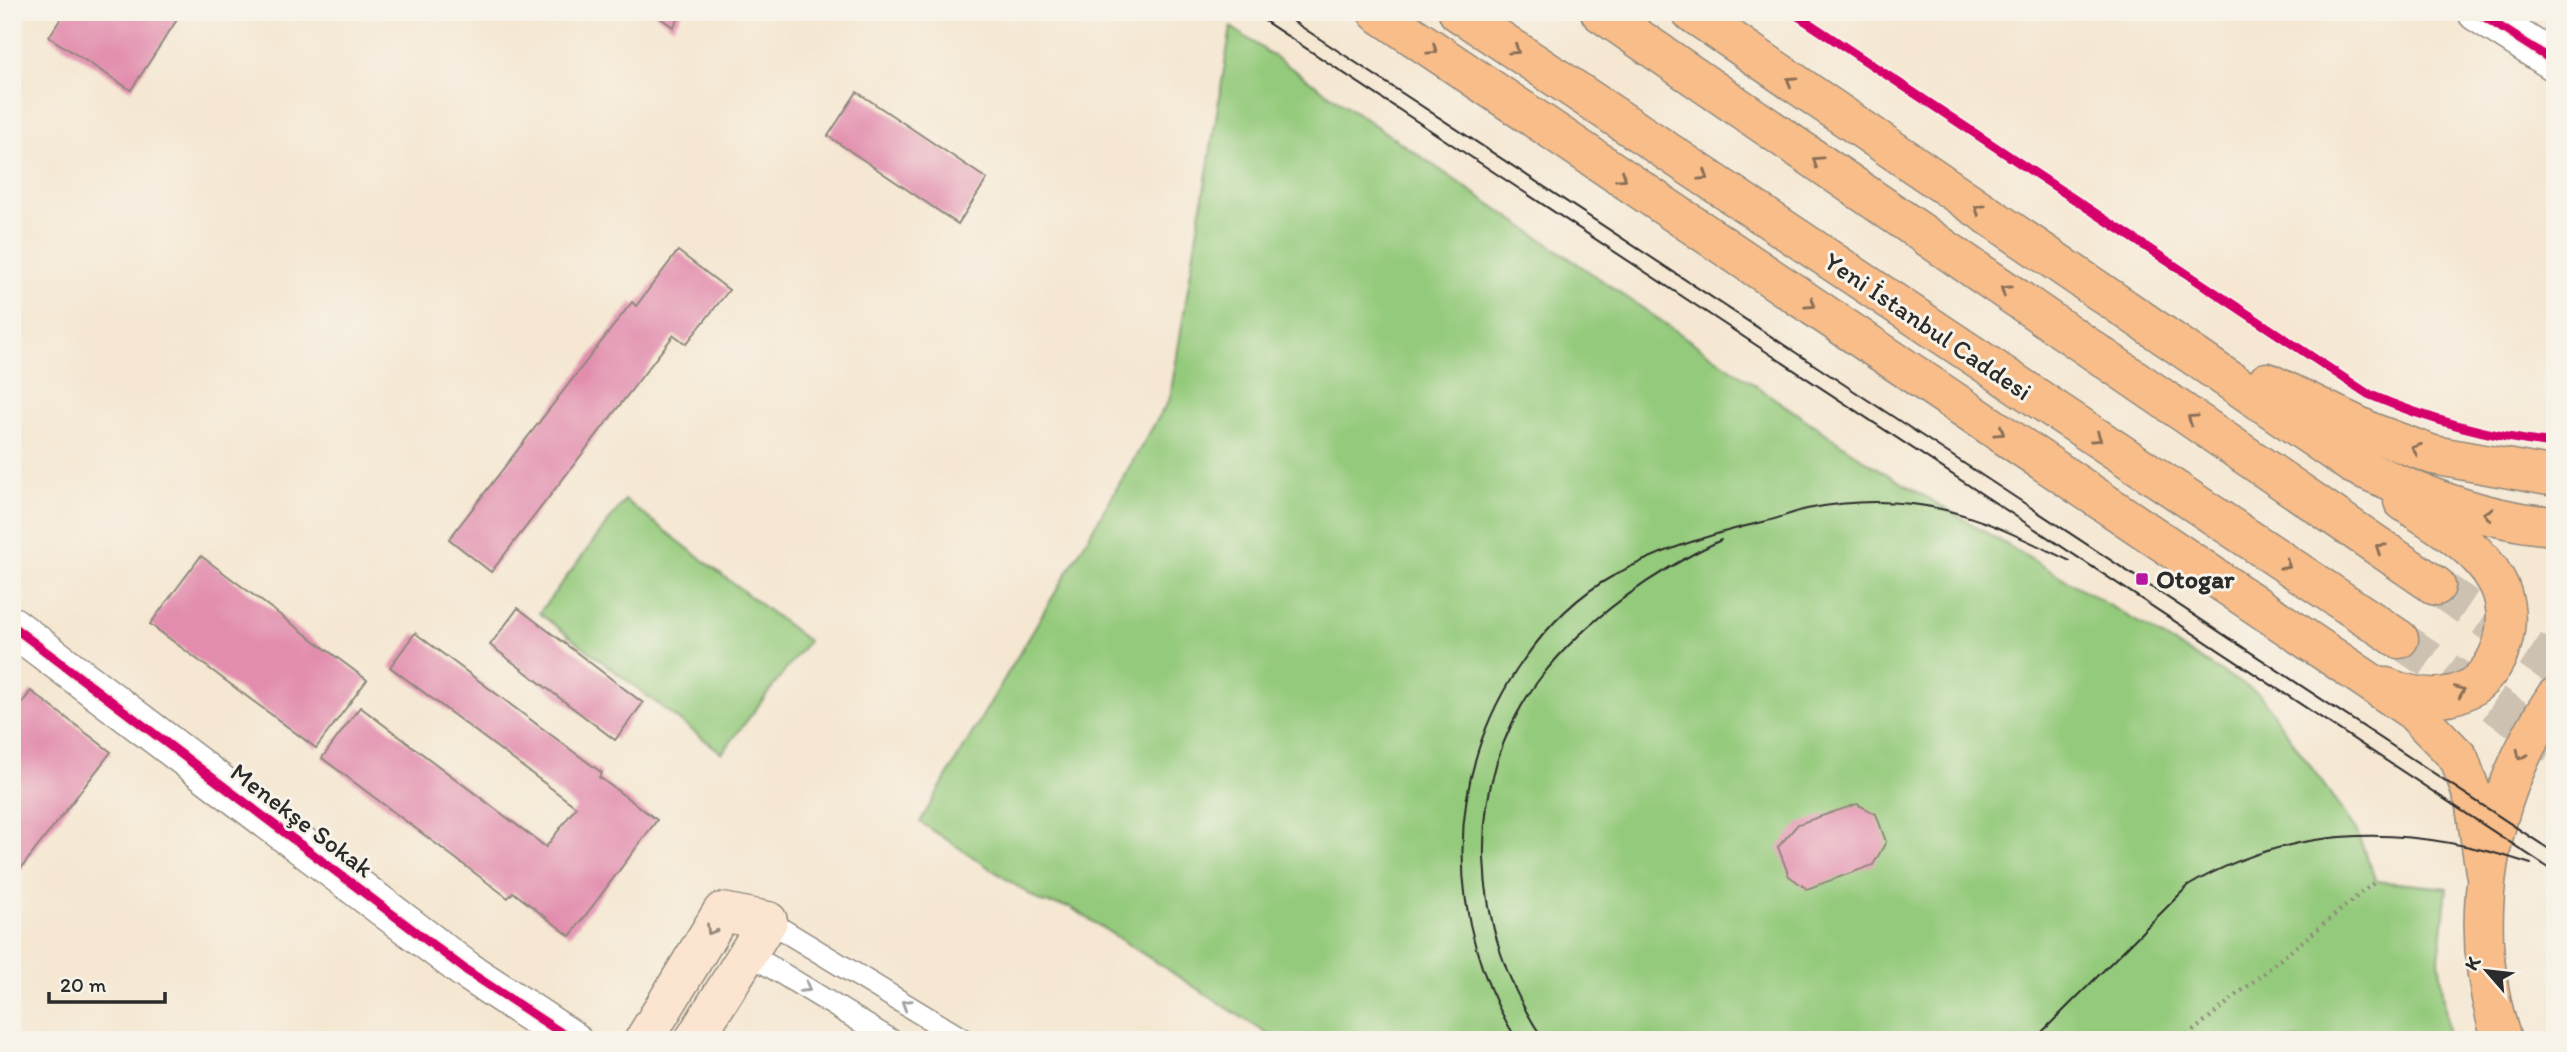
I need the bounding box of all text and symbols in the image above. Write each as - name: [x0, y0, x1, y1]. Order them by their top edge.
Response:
- one-way arrow: [1426, 42, 1439, 55]
- one-way arrow: [1507, 42, 1520, 54]
- one-way arrow: [1786, 77, 1799, 89]
- one-way arrow: [1812, 157, 1825, 169]
- one-way arrow: [1696, 168, 1709, 181]
- one-way arrow: [1614, 169, 1627, 182]
- one-way arrow: [1974, 205, 1987, 217]
- street label: Yeni İstanbul Caddesi: [1818, 245, 2038, 407]
- one-way arrow: [2000, 286, 2013, 298]
- one-way arrow: [1803, 296, 1816, 309]
- one-way arrow: [2187, 414, 2200, 427]
- one-way arrow: [1992, 423, 2005, 436]
- one-way arrow: [2089, 430, 2102, 443]
- one-way arrow: [2411, 443, 2423, 457]
- one-way arrow: [2482, 508, 2494, 523]
- one-way arrow: [2375, 544, 2388, 556]
- one-way arrow: [2279, 556, 2292, 569]
- place label: Otogar: [2156, 563, 2235, 595]
- marker: Otogar: [2134, 571, 2150, 587]
- one-way arrow: [2453, 685, 2465, 699]
- one-way arrow: [2515, 748, 2529, 761]
- street label: Menekşe Sokak: [224, 756, 380, 884]
- one-way arrow: [706, 922, 719, 935]
- north arrow: [2452, 936, 2522, 1006]
- text: K: [2459, 952, 2486, 974]
- scale bar: [49, 961, 164, 1005]
- text: 20 m: [60, 972, 107, 997]
- one-way arrow: [799, 980, 812, 993]
- one-way arrow: [901, 999, 914, 1012]

